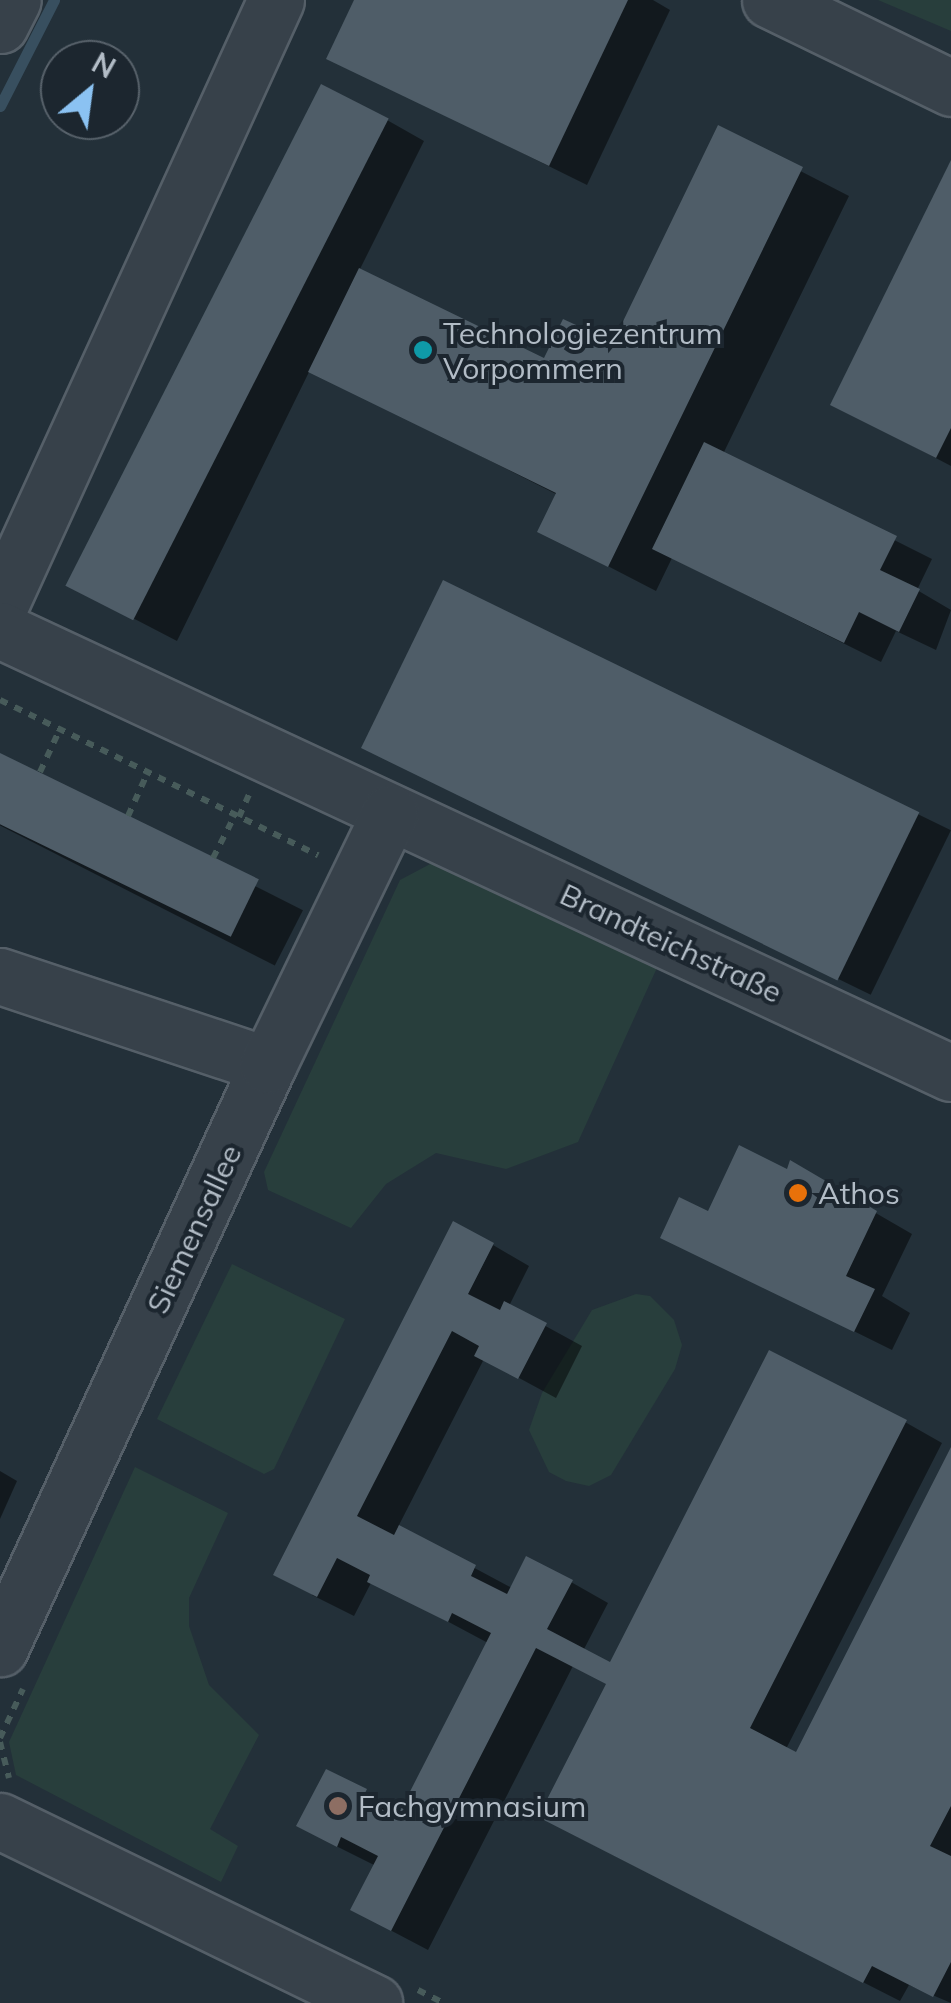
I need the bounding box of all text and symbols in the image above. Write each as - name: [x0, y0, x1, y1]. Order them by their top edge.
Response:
- north arrow: [40, 40, 140, 140]
- text: N: [86, 45, 122, 85]
- place label: Technologiezentrum Vorpommern: [443, 315, 722, 386]
- marker: Technologiezentrum Vorpommern: [412, 339, 434, 361]
- street label: Brandteichstraße: [555, 876, 787, 1010]
- street label: Siemensallee: [139, 1139, 249, 1319]
- place label: Athos: [818, 1175, 900, 1211]
- marker: Athos: [787, 1182, 809, 1204]
- place label: Fachgymnasium: [358, 1788, 586, 1824]
- marker: Fachgymnasium: [327, 1795, 349, 1817]

